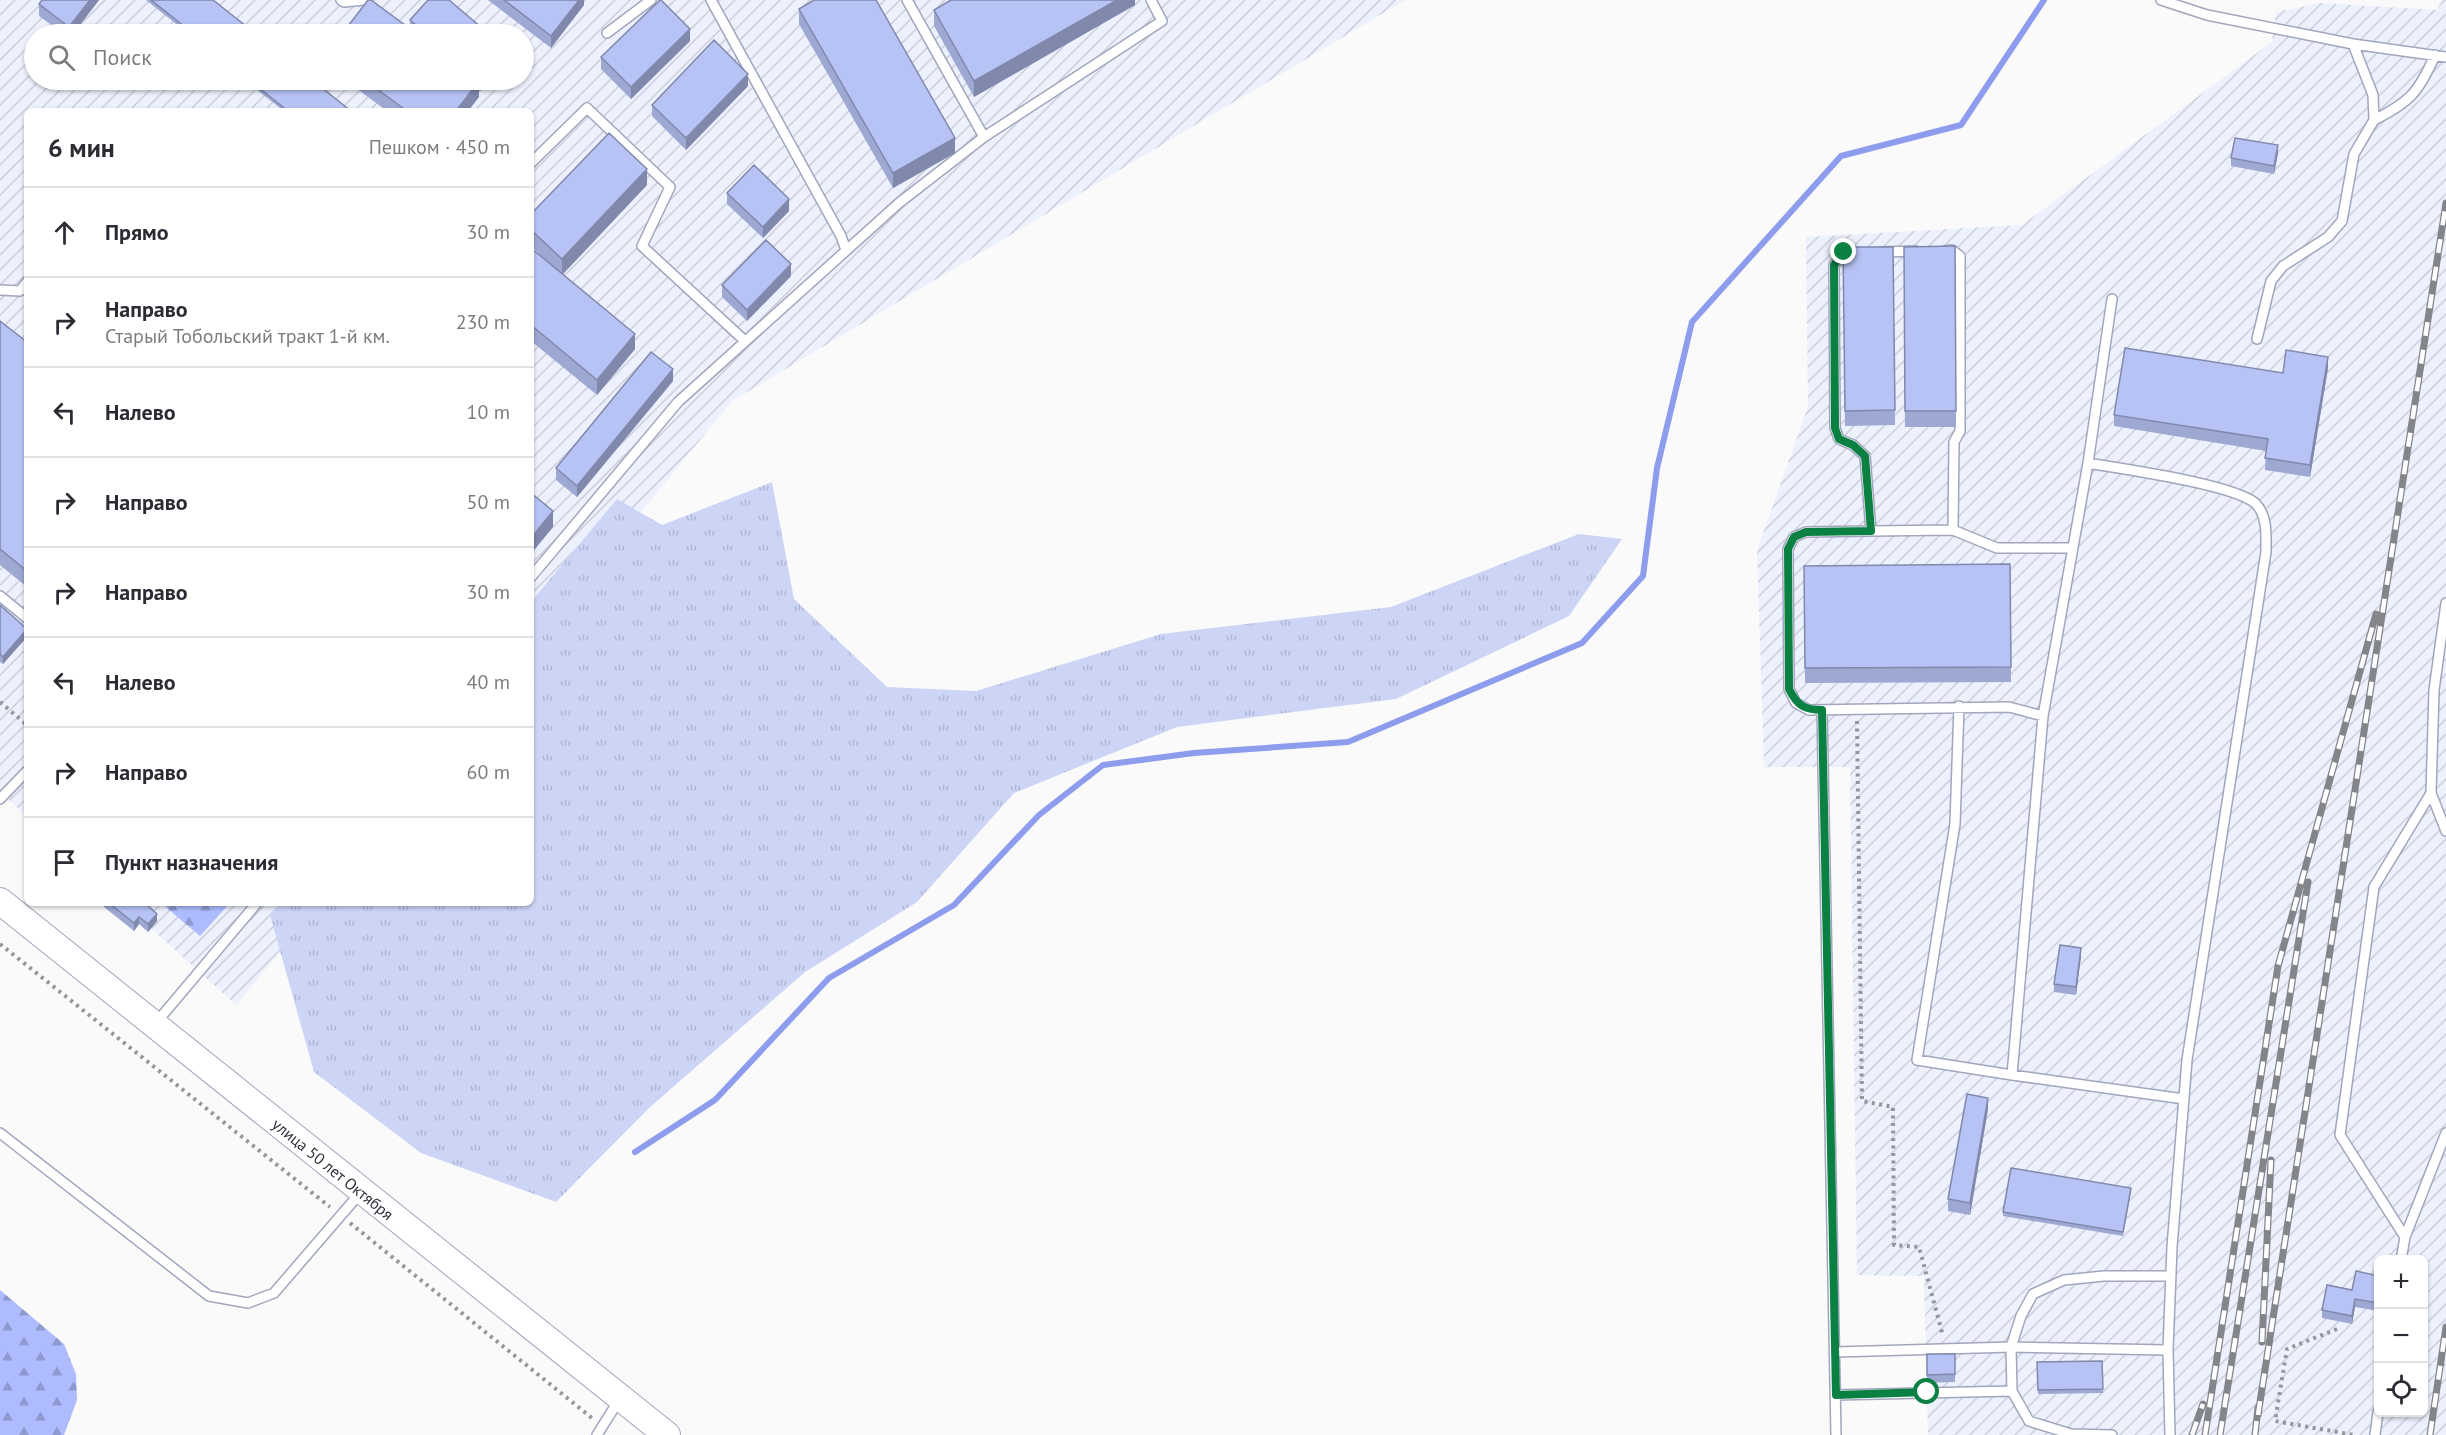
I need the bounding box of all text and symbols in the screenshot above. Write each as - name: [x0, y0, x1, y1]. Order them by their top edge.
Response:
- search box: [24, 24, 534, 90]
- icon: search: [45, 41, 78, 74]
- text: Поиск: [93, 43, 152, 71]
- text: 6 мин: [48, 131, 115, 164]
- text: Пешком · 450 m: [369, 134, 510, 160]
- icon: ahead: [48, 216, 81, 249]
- text: Прямо: [105, 218, 168, 246]
- text: 30 m: [467, 219, 510, 245]
- route end: [1830, 238, 1856, 264]
- text: Направо: [105, 295, 188, 323]
- icon: right: [48, 306, 81, 339]
- text: 230 m: [456, 309, 510, 335]
- text: Старый Тобольский тракт 1-й км.: [105, 323, 390, 349]
- icon: left: [48, 396, 81, 429]
- text: Налево: [105, 398, 176, 426]
- text: 10 m: [467, 399, 510, 425]
- icon: right: [48, 486, 81, 519]
- text: Направо: [105, 488, 188, 516]
- text: 50 m: [467, 489, 510, 515]
- icon: right: [48, 576, 81, 609]
- text: Направо: [105, 578, 188, 606]
- text: 30 m: [467, 579, 510, 605]
- icon: left: [48, 666, 81, 699]
- text: Налево: [105, 668, 176, 696]
- text: 40 m: [467, 669, 510, 695]
- icon: right: [48, 756, 81, 789]
- text: Направо: [105, 758, 188, 786]
- text: 60 m: [467, 759, 510, 785]
- icon: arrive: [48, 846, 81, 879]
- text: Пункт назначения: [105, 848, 278, 876]
- street label: улица 50 лет Октября: [268, 1114, 398, 1224]
- map controls: [2374, 1255, 2428, 1417]
- button: +: [2374, 1255, 2428, 1309]
- button: −: [2374, 1309, 2428, 1363]
- button: locate: [2374, 1363, 2428, 1417]
- route start: [1913, 1378, 1939, 1404]

